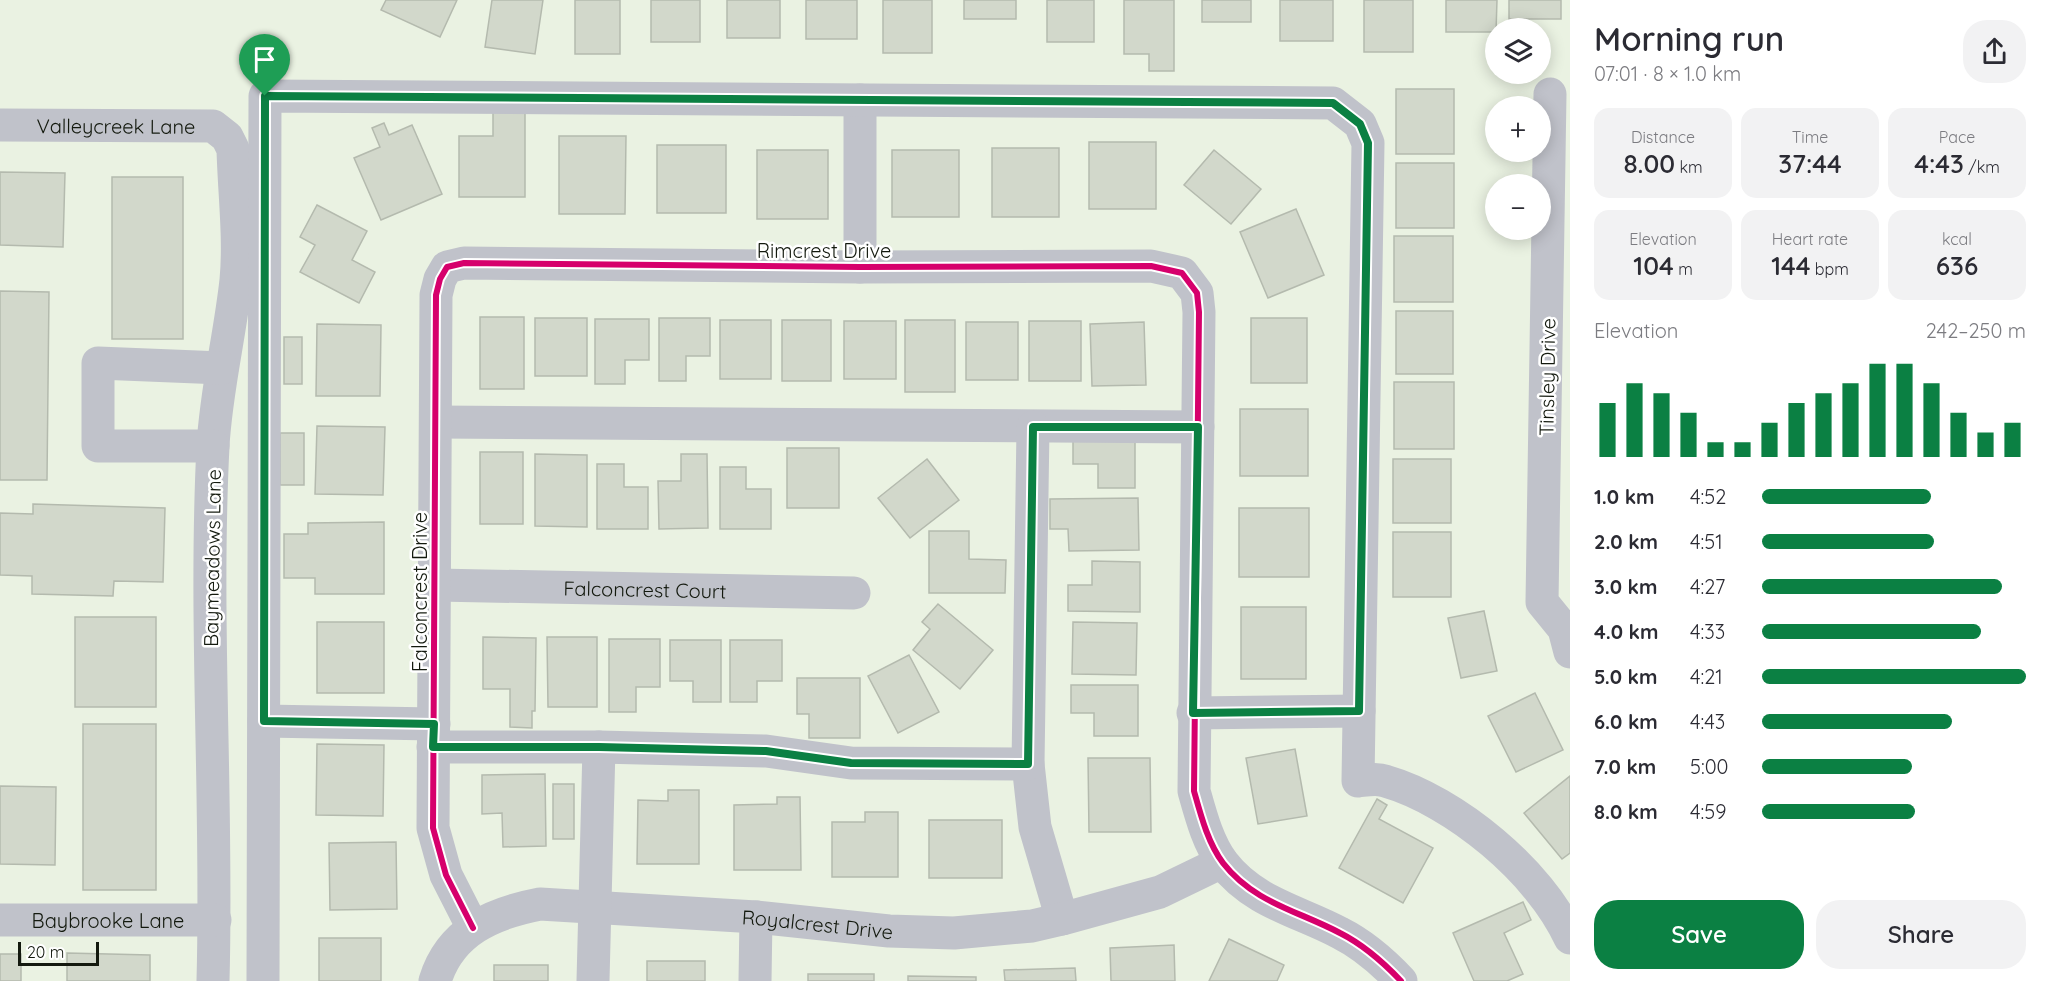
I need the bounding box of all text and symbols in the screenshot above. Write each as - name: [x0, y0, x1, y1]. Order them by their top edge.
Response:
- map controls: [1485, 18, 1551, 240]
- button: layers: [1485, 18, 1551, 84]
- text: Morning run: [1594, 18, 1784, 59]
- button: share: [1963, 20, 2026, 83]
- pin: [239, 34, 290, 96]
- icon: arrive: [248, 43, 281, 76]
- text: 07:01 · 8 × 1.0 km: [1594, 61, 1741, 86]
- button: +: [1485, 96, 1551, 162]
- street label: Valleycreek Lane: [37, 113, 195, 138]
- text: Distance: [1631, 127, 1695, 147]
- text: Time: [1792, 127, 1828, 147]
- text: Pace: [1939, 127, 1975, 147]
- text: 8.00: [1623, 147, 1675, 180]
- text: 37:44: [1778, 147, 1842, 180]
- text: 4:43: [1914, 147, 1964, 180]
- text: km: [1675, 157, 1703, 177]
- text: /km: [1964, 157, 2000, 177]
- button: −: [1485, 174, 1551, 240]
- text: Elevation: [1629, 229, 1697, 249]
- text: Heart rate: [1772, 229, 1848, 249]
- text: kcal: [1942, 229, 1972, 249]
- street label: Rimcrest Drive: [757, 238, 891, 263]
- text: 104: [1633, 249, 1674, 282]
- text: 144: [1771, 249, 1811, 282]
- text: 636: [1936, 249, 1978, 282]
- text: m: [1674, 259, 1693, 279]
- text: bpm: [1811, 259, 1849, 279]
- street label: Tinsley Drive: [1533, 318, 1561, 436]
- text: Elevation: [1594, 318, 1678, 343]
- text: 242–250 m: [1926, 318, 2026, 343]
- street label: Baymeadows Lane: [198, 469, 226, 647]
- text: 1.0 km: [1594, 484, 1654, 509]
- text: 4:52: [1690, 484, 1726, 509]
- street label: Falconcrest Drive: [407, 512, 432, 672]
- text: 2.0 km: [1594, 529, 1658, 554]
- text: 4:51: [1690, 529, 1723, 554]
- text: 3.0 km: [1594, 574, 1657, 599]
- text: 4:27: [1690, 574, 1725, 599]
- street label: Falconcrest Court: [563, 575, 727, 603]
- text: 4.0 km: [1594, 619, 1658, 644]
- text: 4:33: [1690, 619, 1725, 644]
- text: 5.0 km: [1594, 664, 1657, 689]
- text: 4:21: [1690, 664, 1723, 689]
- text: 6.0 km: [1594, 709, 1658, 734]
- text: 4:43: [1690, 709, 1725, 734]
- text: 7.0 km: [1594, 754, 1656, 779]
- text: 5:00: [1690, 754, 1728, 779]
- text: 8.0 km: [1594, 799, 1658, 824]
- text: 4:59: [1690, 799, 1726, 824]
- button: Save: [1594, 900, 1804, 969]
- button: Share: [1816, 900, 2026, 969]
- street label: Royalcrest Drive: [741, 904, 894, 944]
- street label: Baybrooke Lane: [32, 908, 184, 933]
- scale bar: [18, 939, 99, 966]
- text: 20 m: [27, 942, 64, 962]

